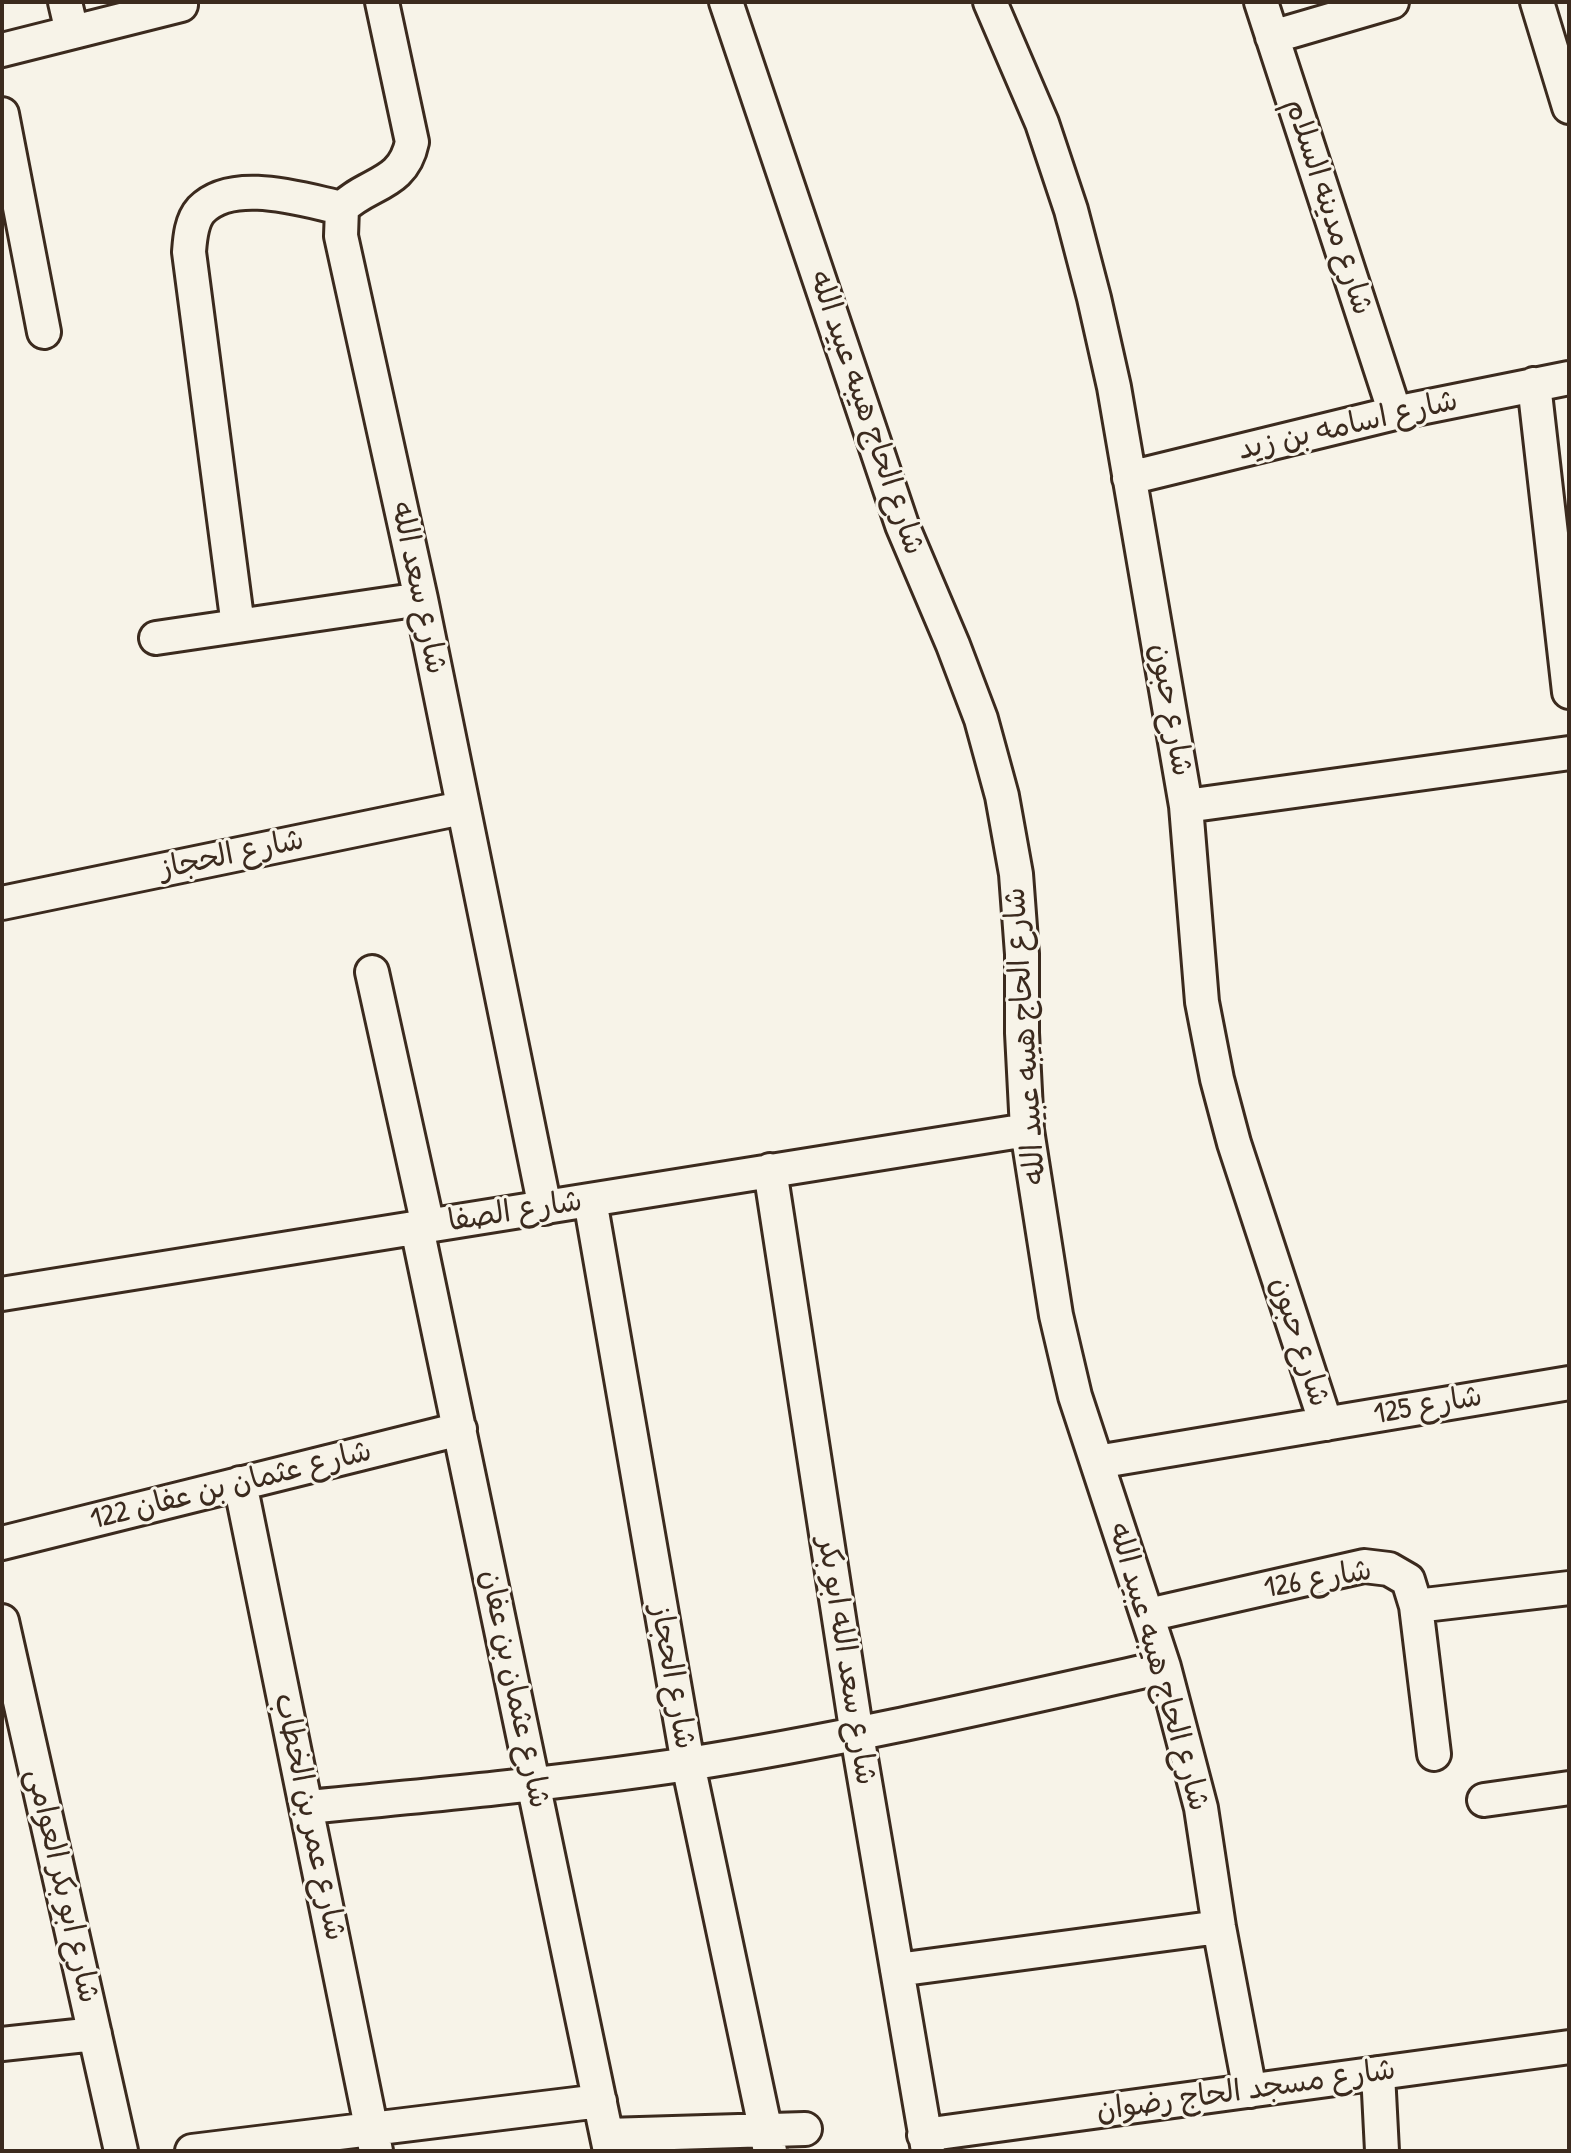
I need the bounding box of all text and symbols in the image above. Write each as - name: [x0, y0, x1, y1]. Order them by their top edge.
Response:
- street label: شارع مدينه السلام: [1276, 94, 1380, 320]
- street label: شارع الحاج هيبه عبيد الله: [800, 266, 932, 560]
- street label: شارع اسامه بن زيد: [1235, 383, 1461, 469]
- street label: شارع سعد الله: [382, 499, 454, 677]
- street label: شارع حبون: [1141, 641, 1199, 779]
- street label: شارع الحجاز: [157, 822, 307, 888]
- street label: شارع الحاج هيبه عبيد الله: [998, 886, 1054, 1186]
- street label: شارع الصفا: [445, 1184, 585, 1240]
- street label: شارع حبون: [1261, 1273, 1337, 1411]
- street label: شارع 125: [1371, 1379, 1485, 1433]
- street label: شارع عثمان بن عفان 122: [87, 1434, 375, 1538]
- street label: شارع الحاج هيبه عبيد الله: [1100, 1519, 1216, 1815]
- street label: شارع سعد الله ابو بكر: [809, 1534, 883, 1788]
- street label: شارع 126: [1261, 1553, 1375, 1607]
- street label: شارع عثمان بن عفان: [471, 1567, 557, 1811]
- street label: شارع الحجاز: [642, 1602, 702, 1752]
- street label: شارع عمر بن الخطاب: [265, 1690, 353, 1944]
- street label: شارع ابو بكر العوامى: [18, 1765, 106, 2007]
- street label: شارع مسجد الحاج رضوان: [1094, 2052, 1398, 2130]

